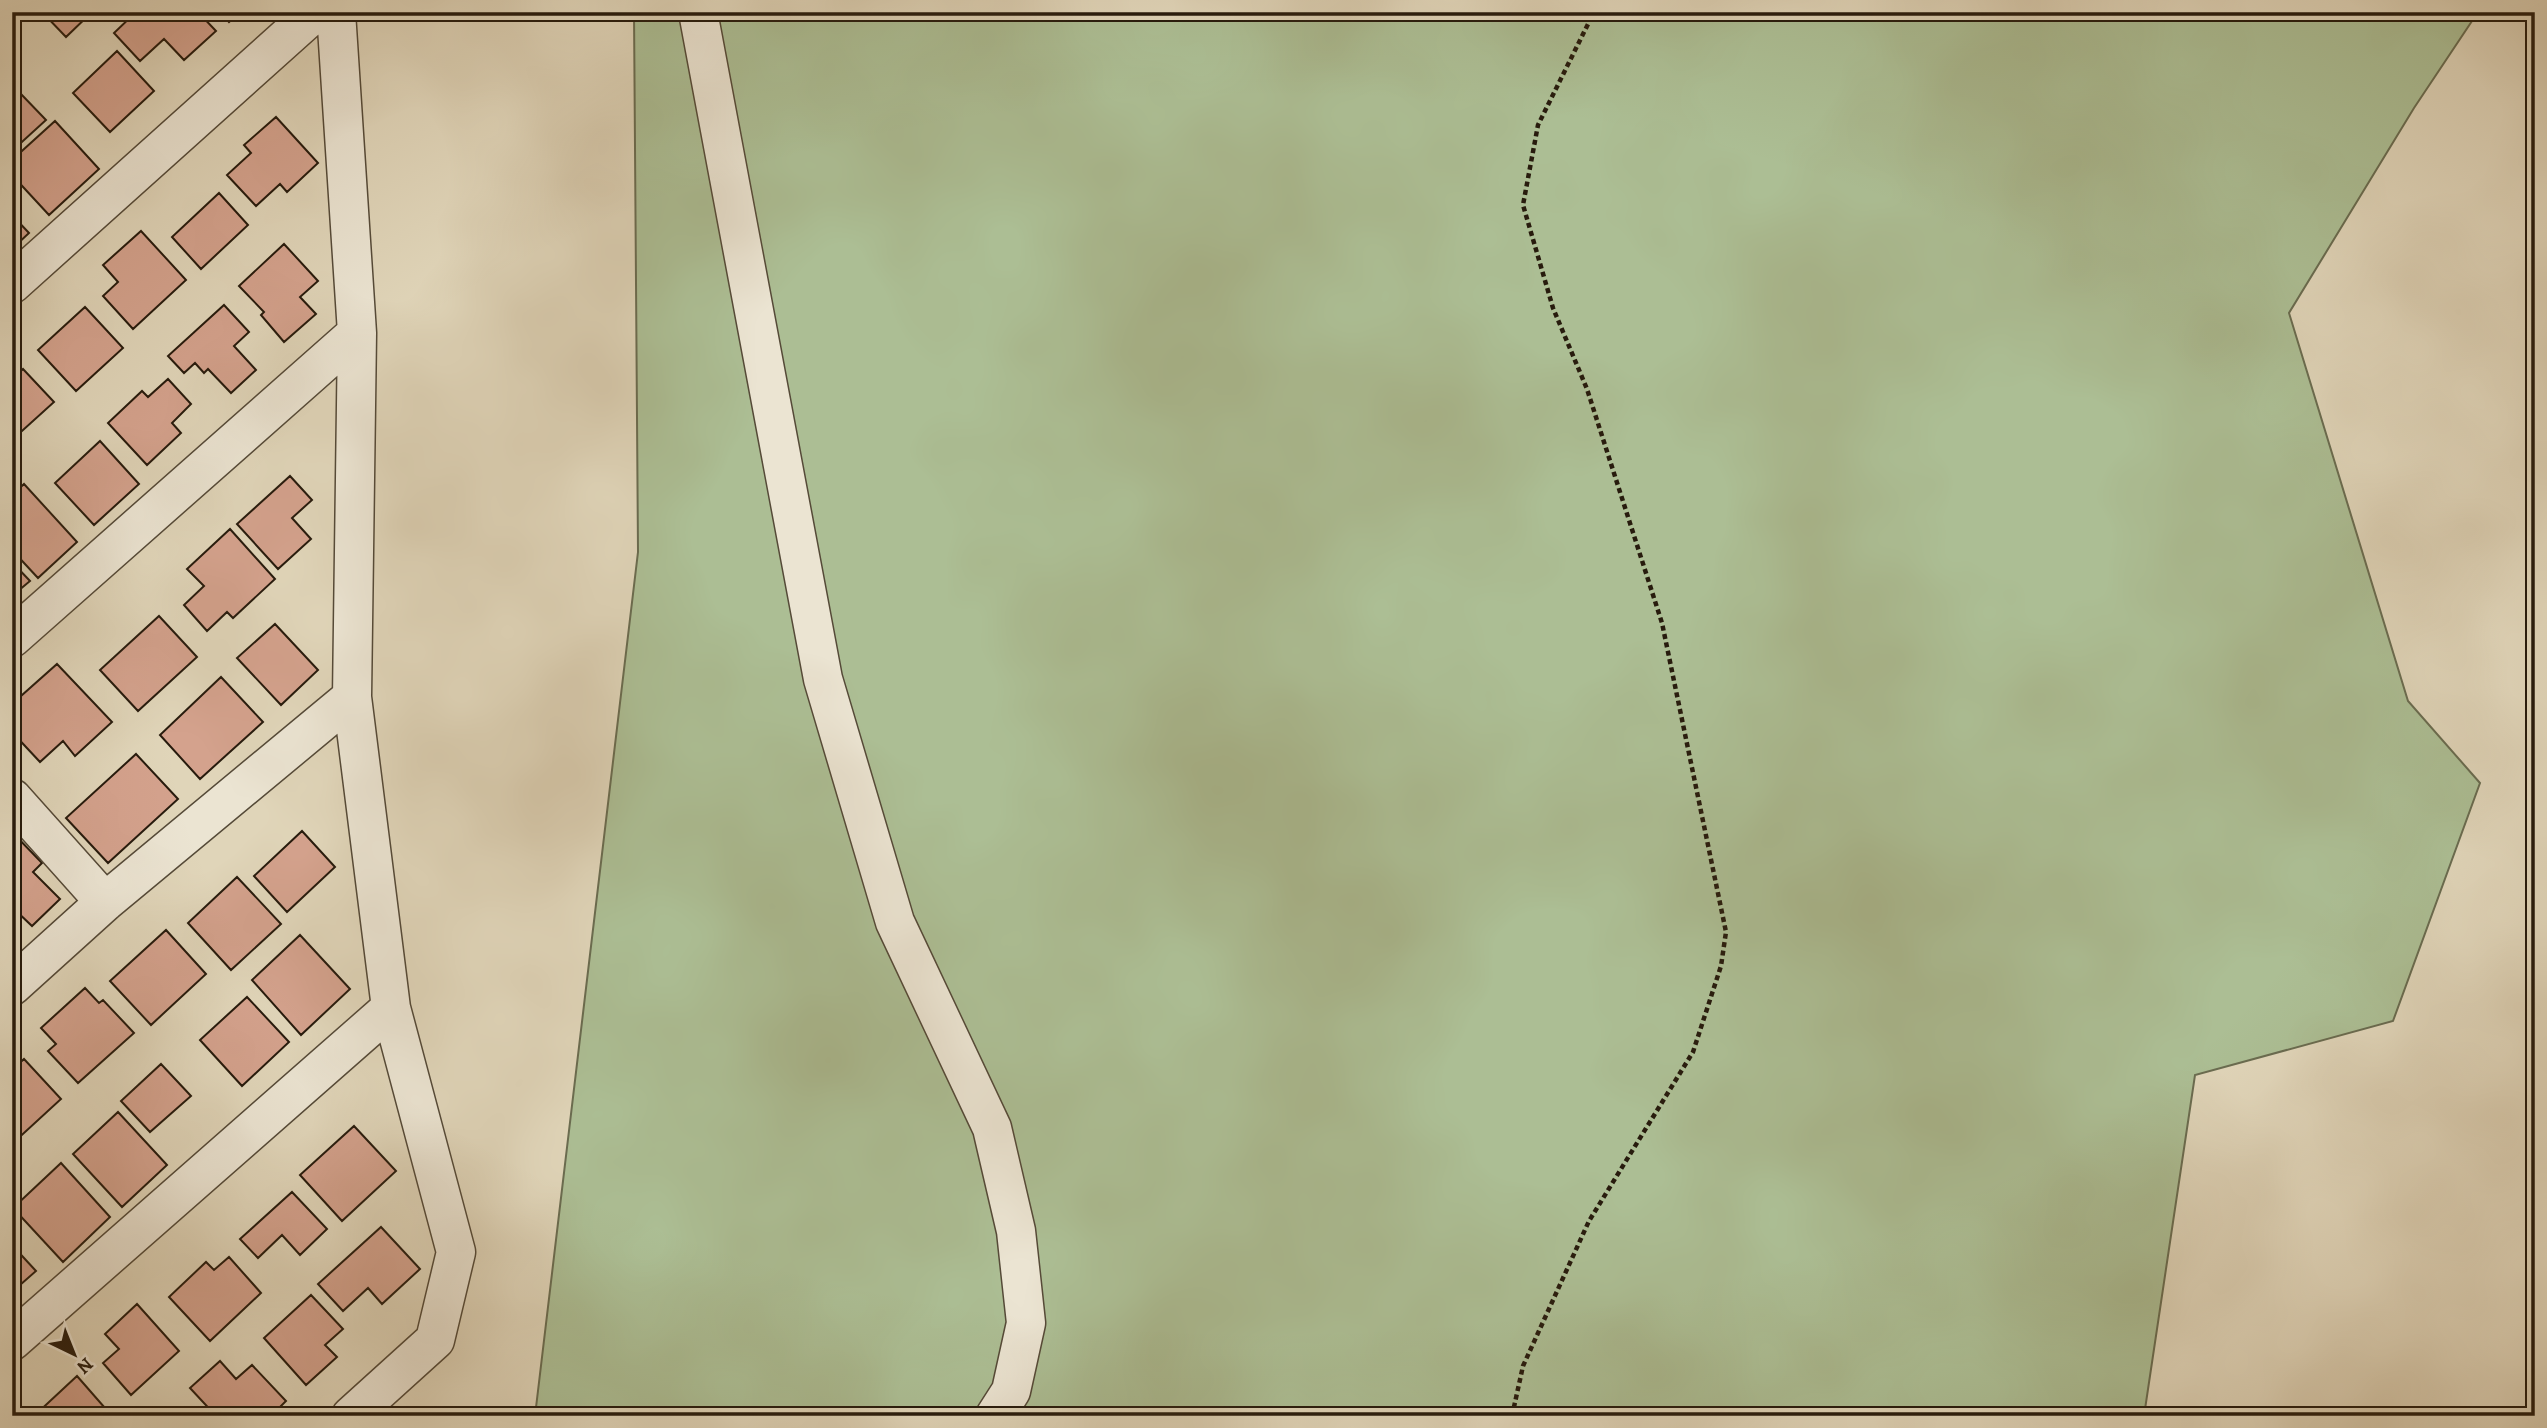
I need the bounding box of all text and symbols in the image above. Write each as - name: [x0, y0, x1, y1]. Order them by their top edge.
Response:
- north arrow: [38, 1320, 108, 1390]
- text: N: [71, 1351, 99, 1380]

